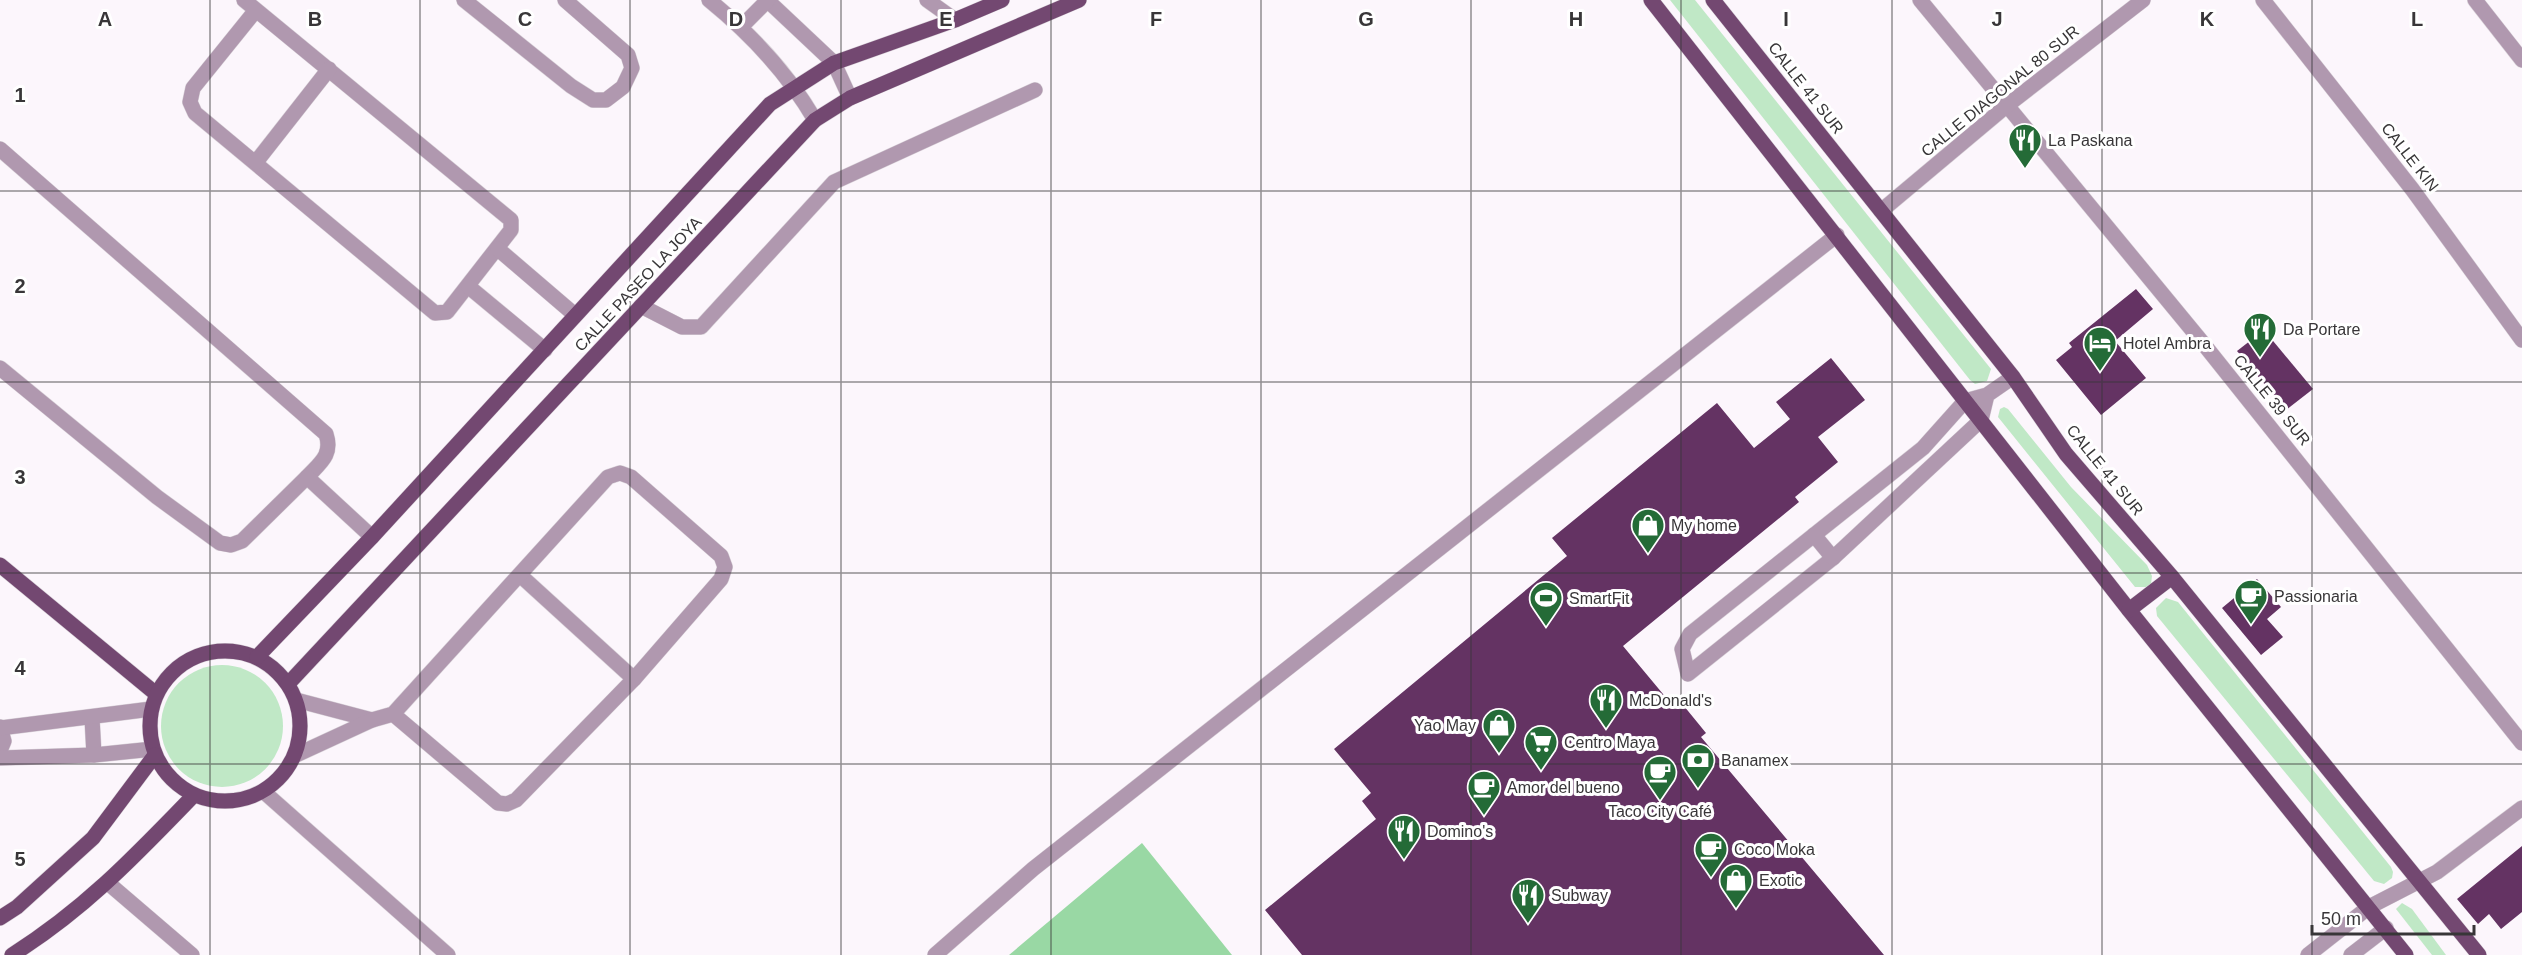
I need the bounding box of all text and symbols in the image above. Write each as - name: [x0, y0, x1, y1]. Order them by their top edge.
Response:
- text: A: [98, 8, 112, 30]
- text: B: [308, 8, 322, 30]
- text: C: [518, 8, 532, 30]
- text: D: [729, 8, 743, 30]
- text: E: [939, 8, 953, 30]
- text: F: [1150, 8, 1162, 30]
- text: G: [1358, 8, 1374, 30]
- text: H: [1569, 8, 1583, 30]
- text: I: [1783, 8, 1789, 30]
- text: J: [1991, 8, 2003, 30]
- text: K: [2200, 8, 2215, 30]
- text: L: [2411, 8, 2423, 30]
- street label: CALLE DIAGONAL 80 SUR: [1918, 22, 2082, 160]
- street label: CALLE 41 SUR: [1765, 39, 1847, 137]
- text: 1: [14, 84, 26, 106]
- street label: CALLE KIN: [2378, 120, 2442, 194]
- restaurant icon: La Paskana: [2007, 122, 2043, 169]
- place label: La Paskana: [2048, 132, 2133, 149]
- street label: CALLE PASEO LA JOYA: [571, 213, 705, 355]
- text: 2: [14, 275, 26, 297]
- restaurant icon: Da Portare: [2242, 311, 2278, 358]
- place label: Da Portare: [2283, 321, 2360, 338]
- hotel icon: Hotel Ambra: [2082, 325, 2118, 372]
- place label: Hotel Ambra: [2123, 335, 2211, 352]
- street label: CALLE 39 SUR: [2230, 351, 2314, 449]
- street label: CALLE 41 SUR: [2063, 421, 2147, 519]
- text: 3: [14, 466, 26, 488]
- shop icon: My home: [1630, 507, 1666, 554]
- place label: My home: [1671, 517, 1737, 534]
- cafe icon: Passionaria: [2233, 578, 2269, 625]
- sports icon: SmartFit: [1528, 580, 1564, 627]
- place label: Passionaria: [2274, 588, 2358, 605]
- place label: SmartFit: [1569, 590, 1630, 607]
- text: 4: [14, 657, 26, 679]
- restaurant icon: McDonald's: [1588, 682, 1624, 729]
- place label: McDonald's: [1629, 692, 1712, 709]
- shop icon: Yao May: [1481, 707, 1517, 754]
- place label: Yao May: [1414, 717, 1476, 734]
- supermarket icon: Centro Maya: [1523, 724, 1559, 771]
- place label: Centro Maya: [1564, 734, 1656, 751]
- bank icon: Banamex: [1680, 742, 1716, 789]
- place label: Banamex: [1721, 752, 1789, 769]
- cafe icon: Taco City Café: [1642, 754, 1678, 801]
- cafe icon: Amor del bueno: [1466, 769, 1502, 816]
- place label: Amor del bueno: [1507, 779, 1620, 796]
- place label: Taco City Café: [1608, 803, 1712, 820]
- restaurant icon: Domino's: [1386, 813, 1422, 860]
- place label: Domino's: [1427, 823, 1493, 840]
- cafe icon: Coco Moka: [1693, 831, 1729, 878]
- place label: Coco Moka: [1734, 841, 1815, 858]
- text: 5: [14, 848, 26, 870]
- shop icon: Exotic: [1718, 862, 1754, 909]
- place label: Exotic: [1759, 872, 1803, 889]
- restaurant icon: Subway: [1510, 877, 1546, 924]
- place label: Subway: [1551, 887, 1608, 904]
- scale bar: [2312, 898, 2474, 936]
- text: 50 m: [2321, 909, 2361, 929]

